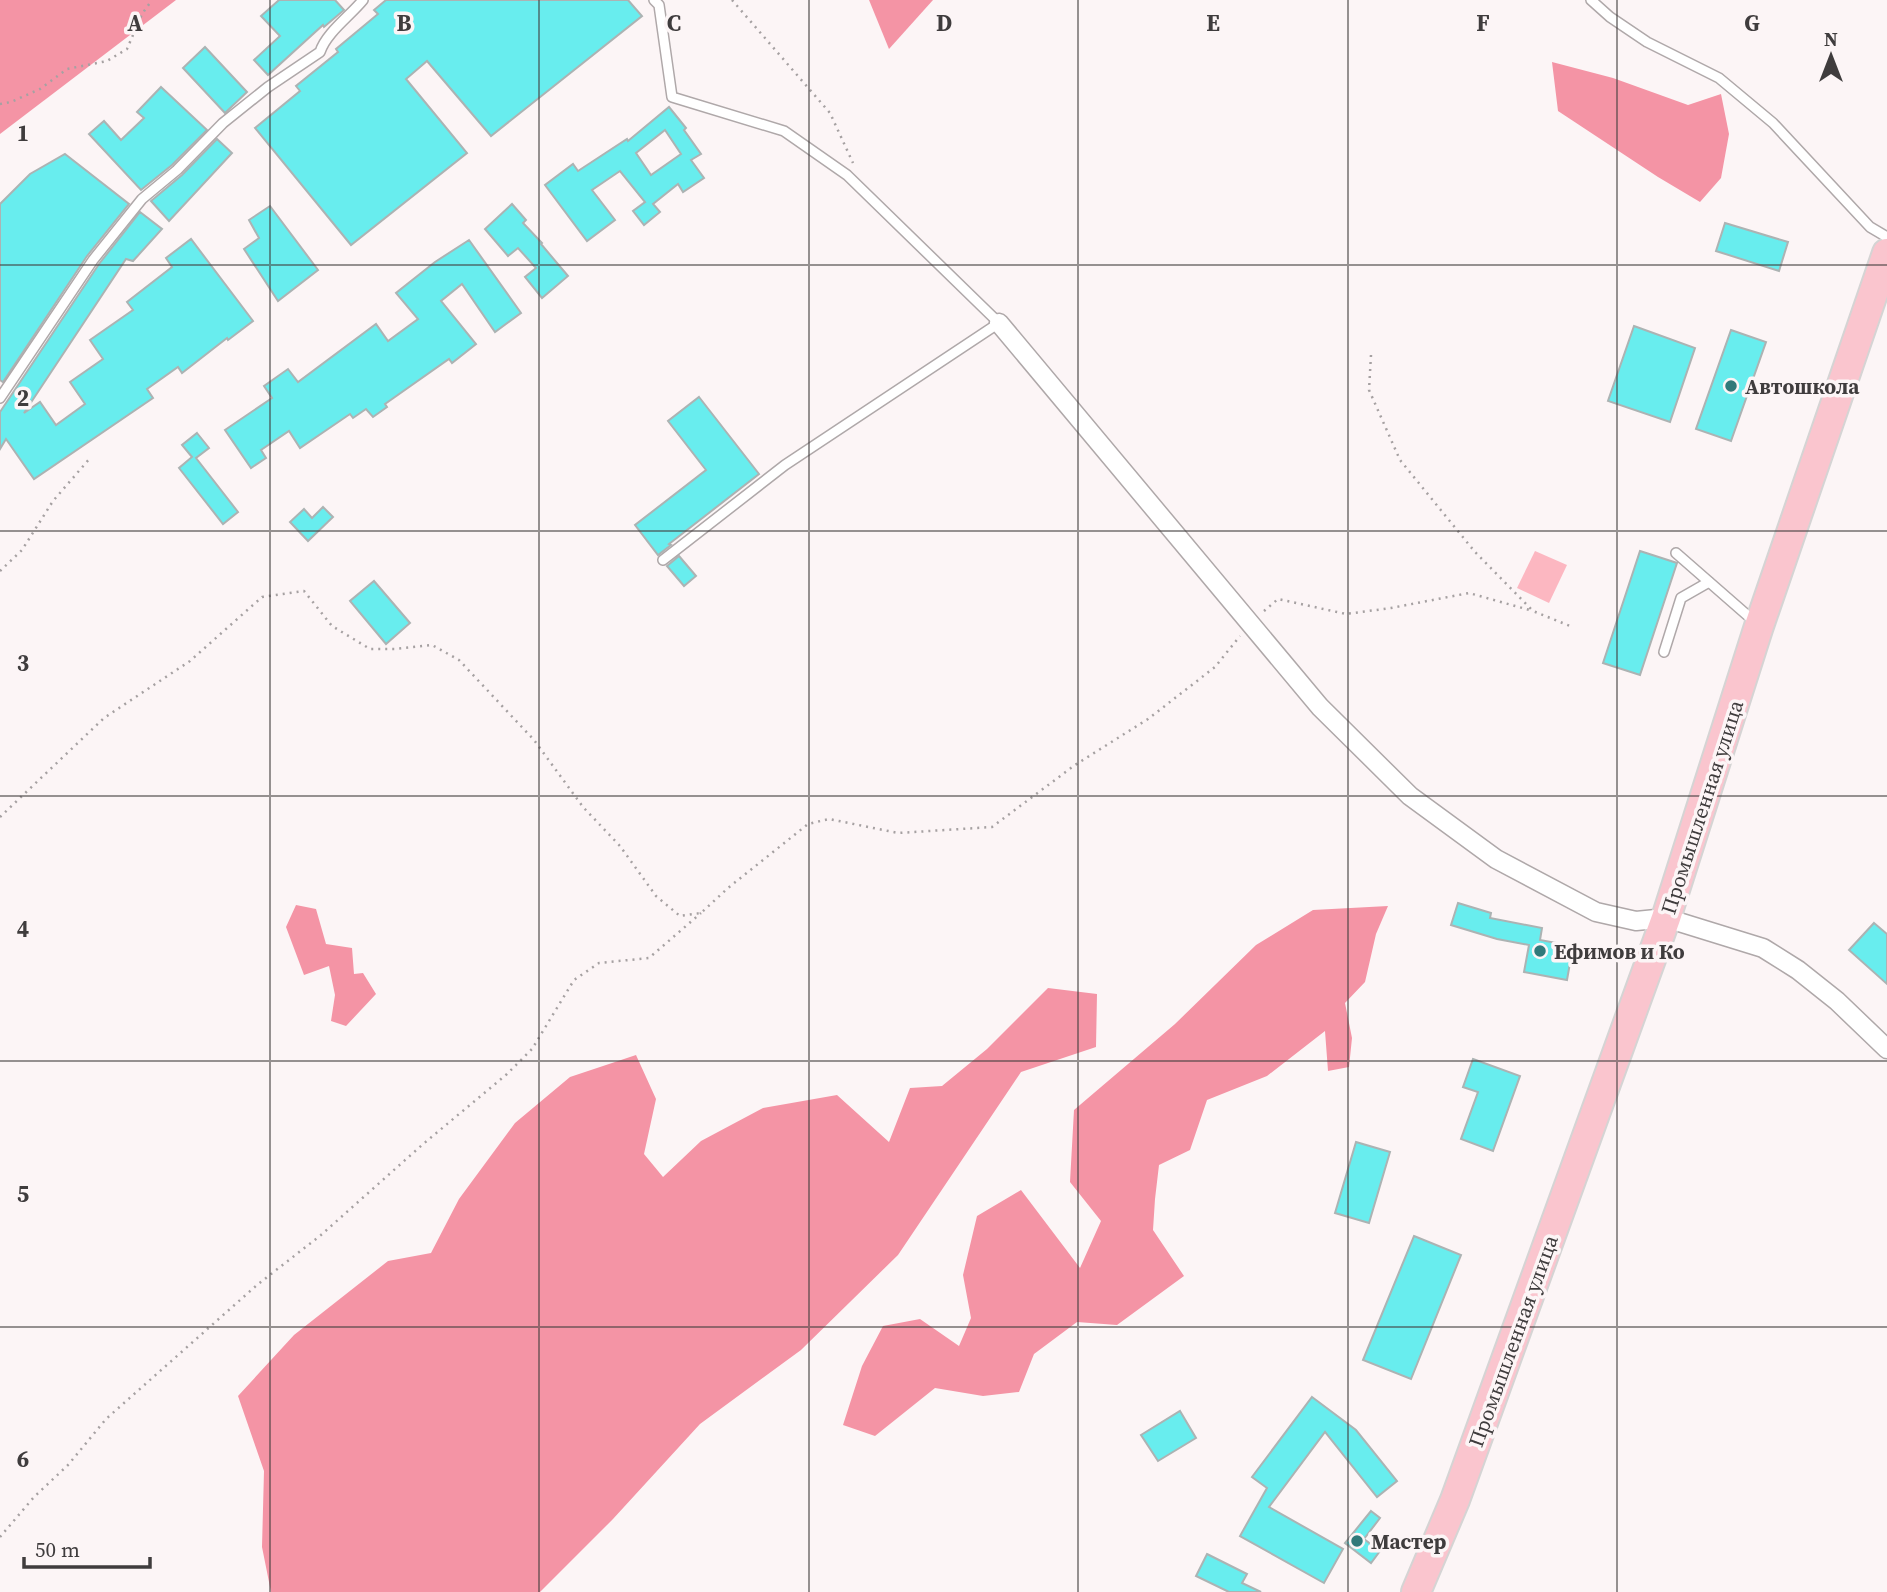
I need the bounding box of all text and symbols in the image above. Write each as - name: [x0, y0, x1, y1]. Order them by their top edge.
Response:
- text: A: [127, 7, 143, 39]
- text: B: [397, 7, 412, 39]
- text: C: [667, 7, 681, 39]
- text: D: [936, 7, 952, 39]
- text: E: [1206, 7, 1220, 39]
- text: F: [1476, 7, 1490, 39]
- text: G: [1744, 7, 1760, 39]
- north arrow: [1796, 21, 1866, 91]
- text: N: [1824, 26, 1838, 52]
- text: 1: [17, 117, 29, 149]
- place label: Автошкола: [1745, 372, 1860, 401]
- marker: Автошкола: [1723, 378, 1739, 394]
- text: 2: [17, 382, 29, 414]
- text: 3: [17, 647, 29, 679]
- street label: Промышленная улица: [1654, 696, 1750, 918]
- text: 4: [17, 913, 29, 945]
- place label: Ефимов и Ко: [1554, 937, 1685, 966]
- marker: Ефимов и Ко: [1532, 943, 1548, 959]
- text: 5: [17, 1178, 29, 1210]
- street label: Промышленная улица: [1461, 1231, 1565, 1451]
- text: 6: [17, 1443, 29, 1475]
- scale bar: [24, 1526, 150, 1570]
- place label: Мастер: [1371, 1527, 1446, 1556]
- marker: Мастер: [1349, 1533, 1365, 1549]
- text: 50 m: [35, 1535, 80, 1564]

